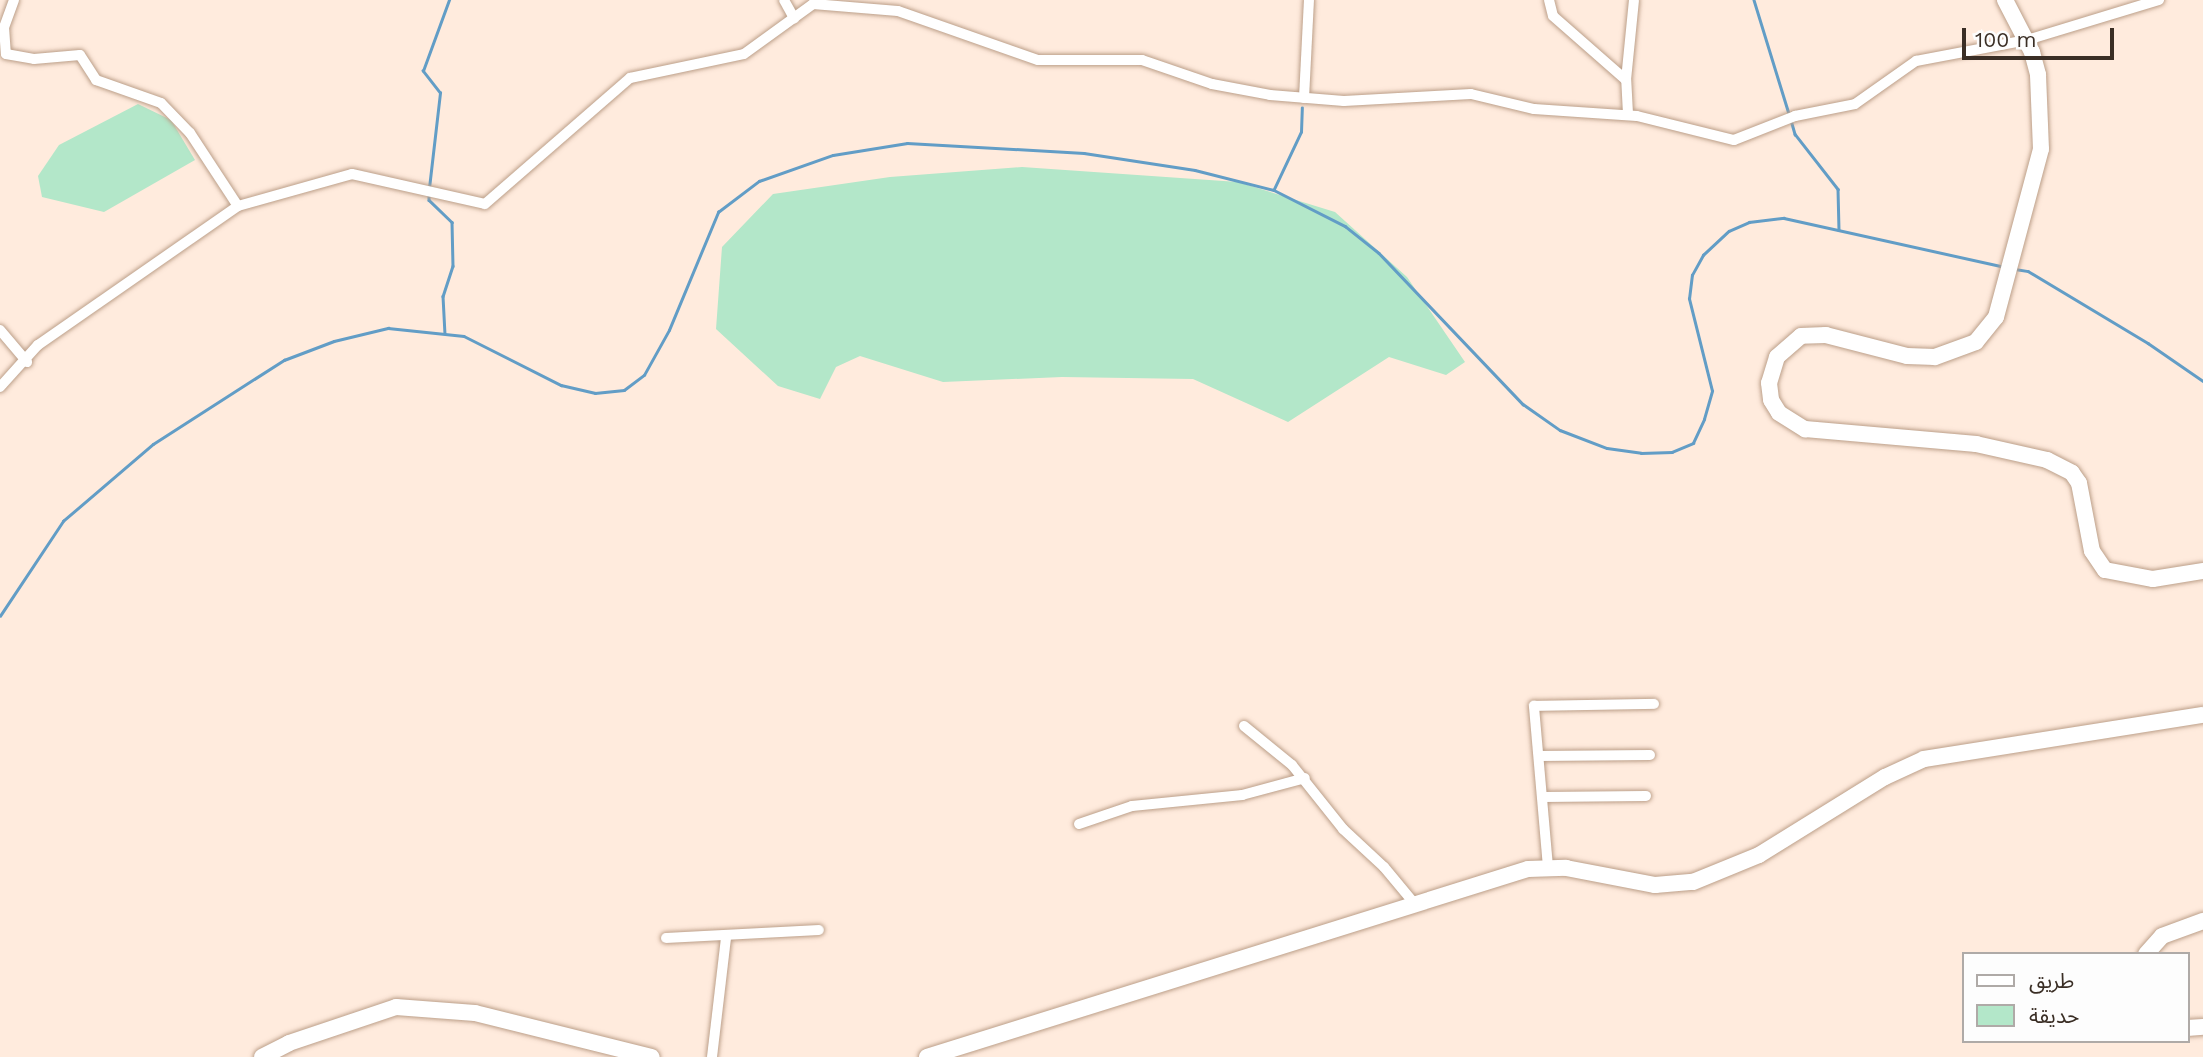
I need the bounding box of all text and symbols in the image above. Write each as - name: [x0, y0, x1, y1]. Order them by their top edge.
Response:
- scale bar: [1965, 14, 2117, 58]
- text: 100 m: [1975, 27, 2037, 52]
- legend: [1962, 952, 2189, 1043]
- text: طريق: [2029, 968, 2074, 993]
- text: حديقة: [2029, 1003, 2079, 1028]

